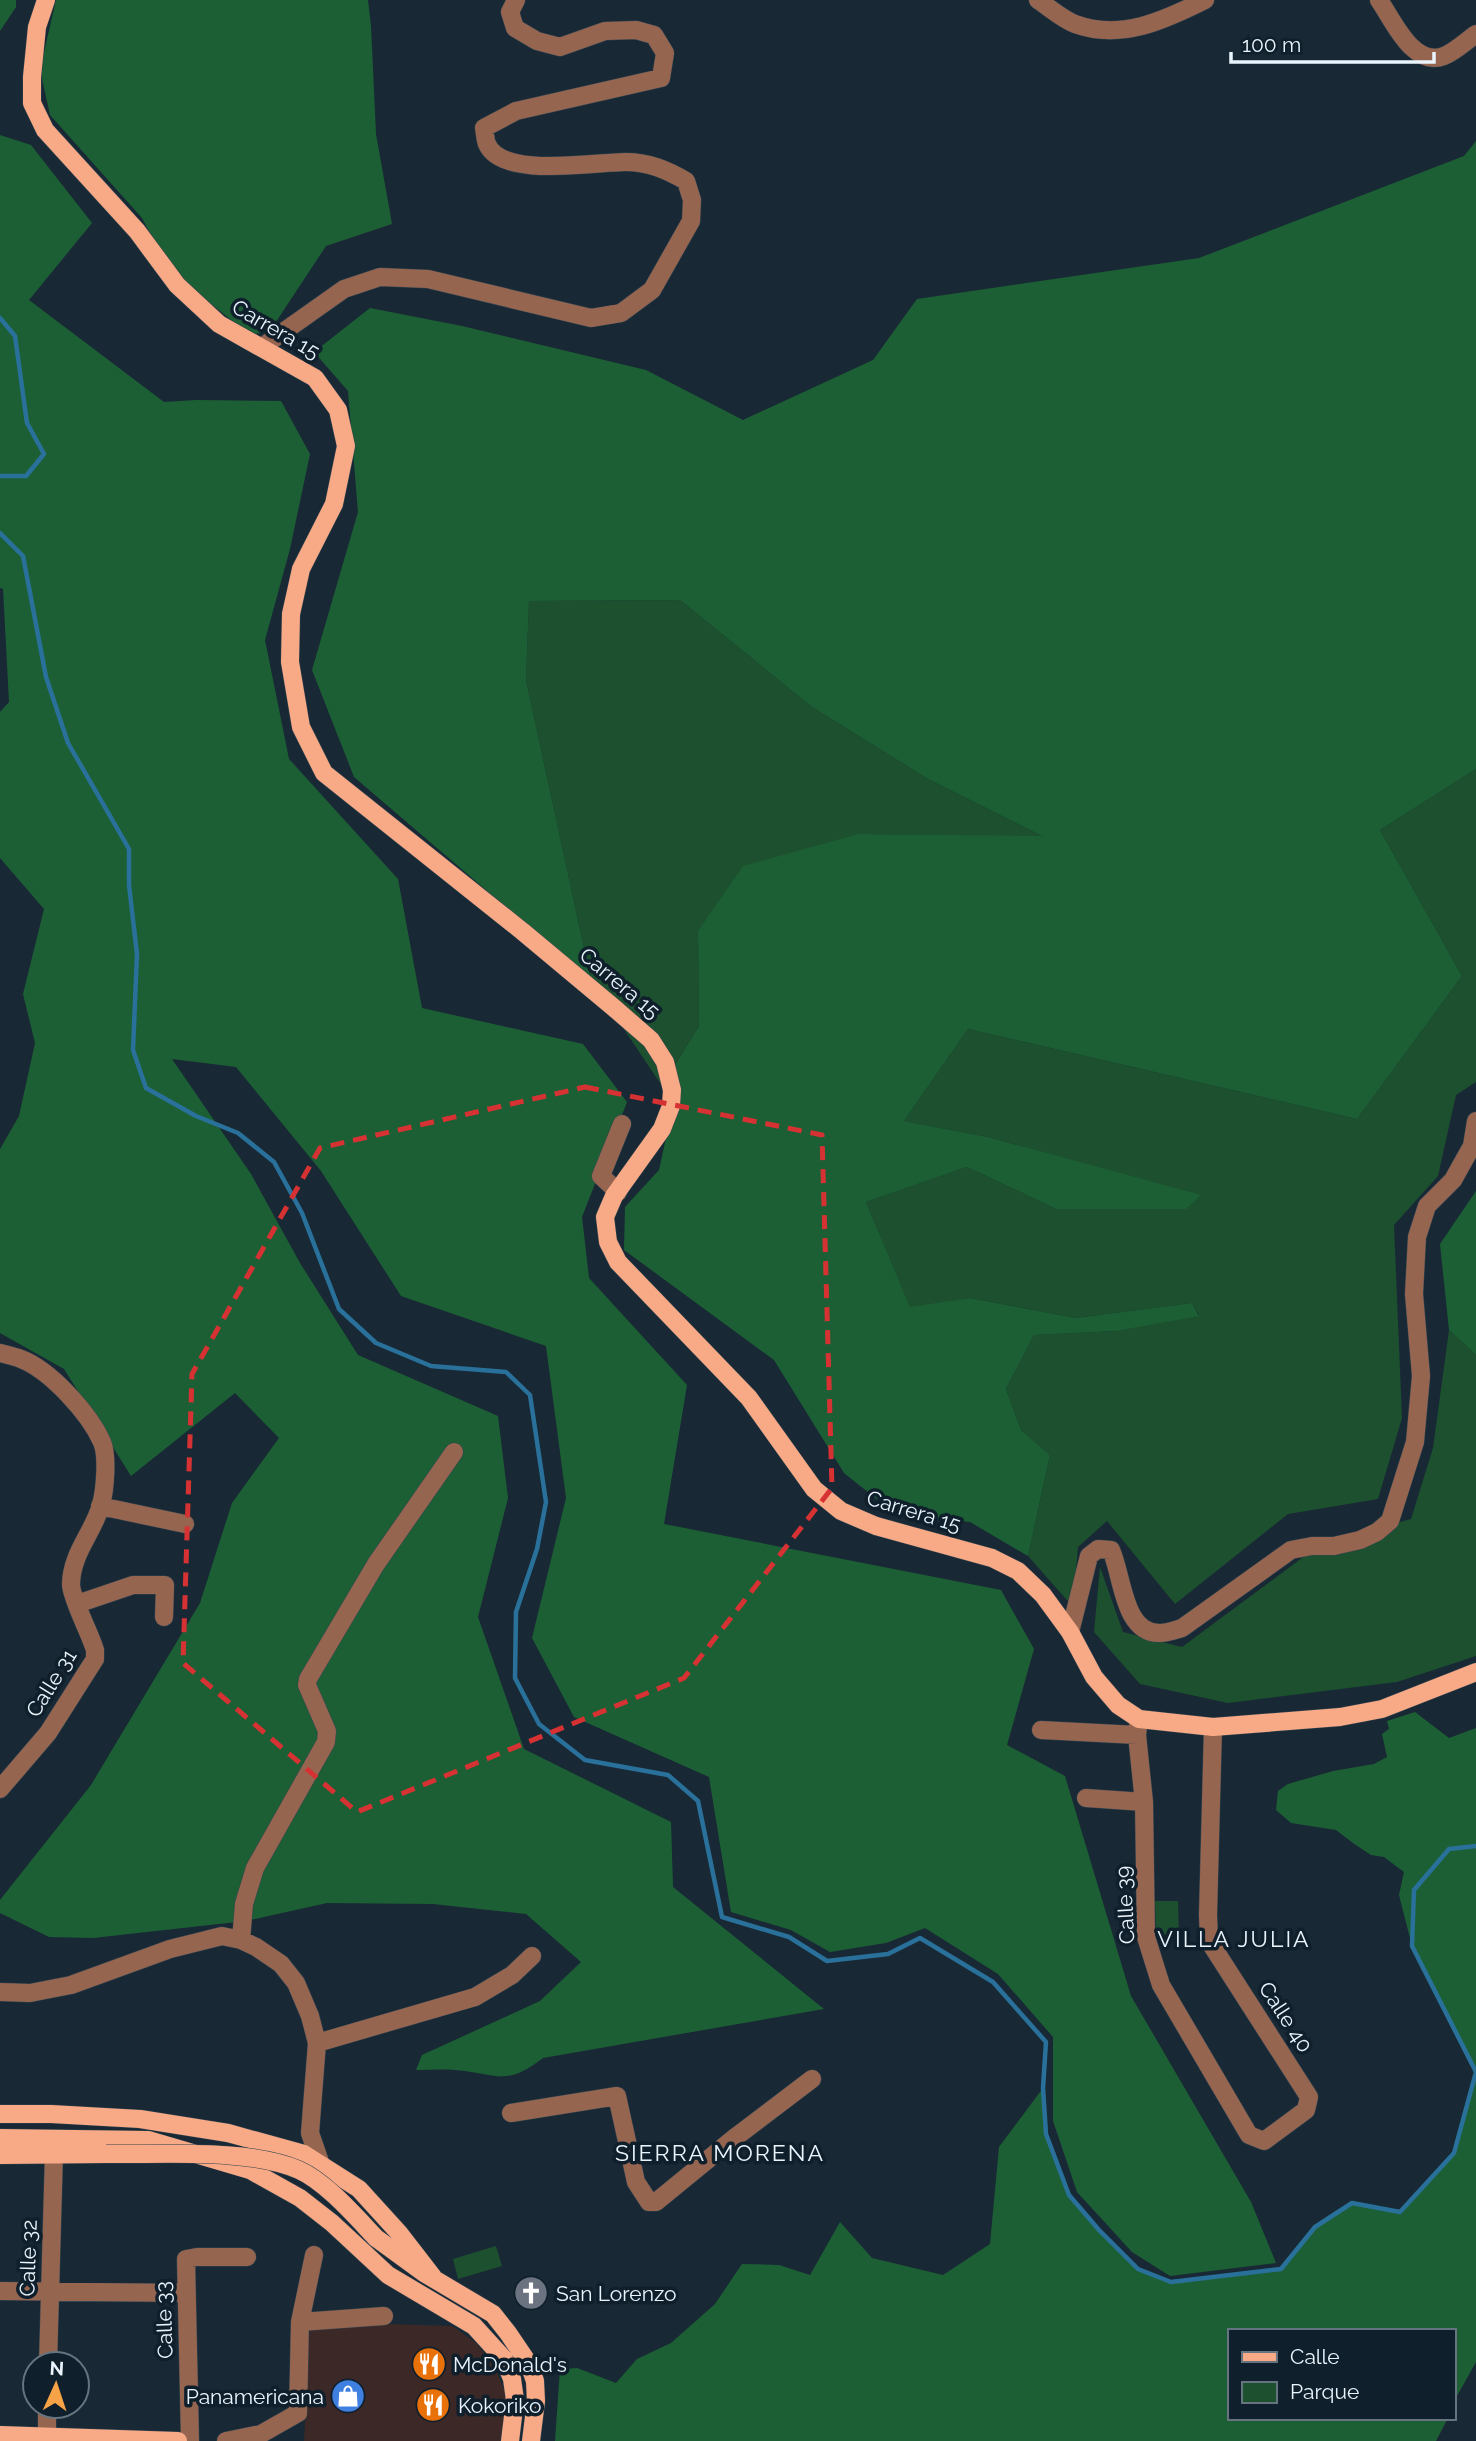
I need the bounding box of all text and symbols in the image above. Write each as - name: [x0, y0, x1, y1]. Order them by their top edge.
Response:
- scale bar: [1231, 21, 1434, 65]
- text: 100 m: [1242, 32, 1301, 57]
- street label: Carrera 15: [228, 294, 324, 364]
- street label: Carrera 15: [575, 942, 665, 1024]
- street label: Carrera 15: [864, 1485, 964, 1537]
- street label: Calle 31: [20, 1645, 82, 1721]
- street label: Calle 39: [1110, 1865, 1140, 1945]
- district label: VILLA JULIA: [1157, 1925, 1311, 1952]
- street label: Calle 40: [1254, 1977, 1318, 2057]
- district label: SIERRA MORENA: [615, 2139, 825, 2166]
- street label: Calle 32: [14, 2219, 42, 2297]
- church icon: San Lorenzo: [512, 2274, 550, 2312]
- street label: Calle 33: [150, 2281, 178, 2359]
- place label: San Lorenzo: [556, 2281, 677, 2306]
- legend: [1228, 2329, 1455, 2420]
- text: Calle: [1290, 2344, 1340, 2369]
- restaurant icon: McDonald's: [410, 2345, 448, 2383]
- north arrow: [21, 2350, 91, 2420]
- place label: McDonald's: [453, 2352, 567, 2377]
- text: N: [49, 2357, 65, 2379]
- shop icon: Panamericana: [329, 2377, 367, 2415]
- text: Parque: [1290, 2379, 1359, 2404]
- place label: Panamericana: [186, 2384, 324, 2409]
- restaurant icon: Kokoriko: [414, 2386, 452, 2424]
- place label: Kokoriko: [458, 2393, 541, 2418]

